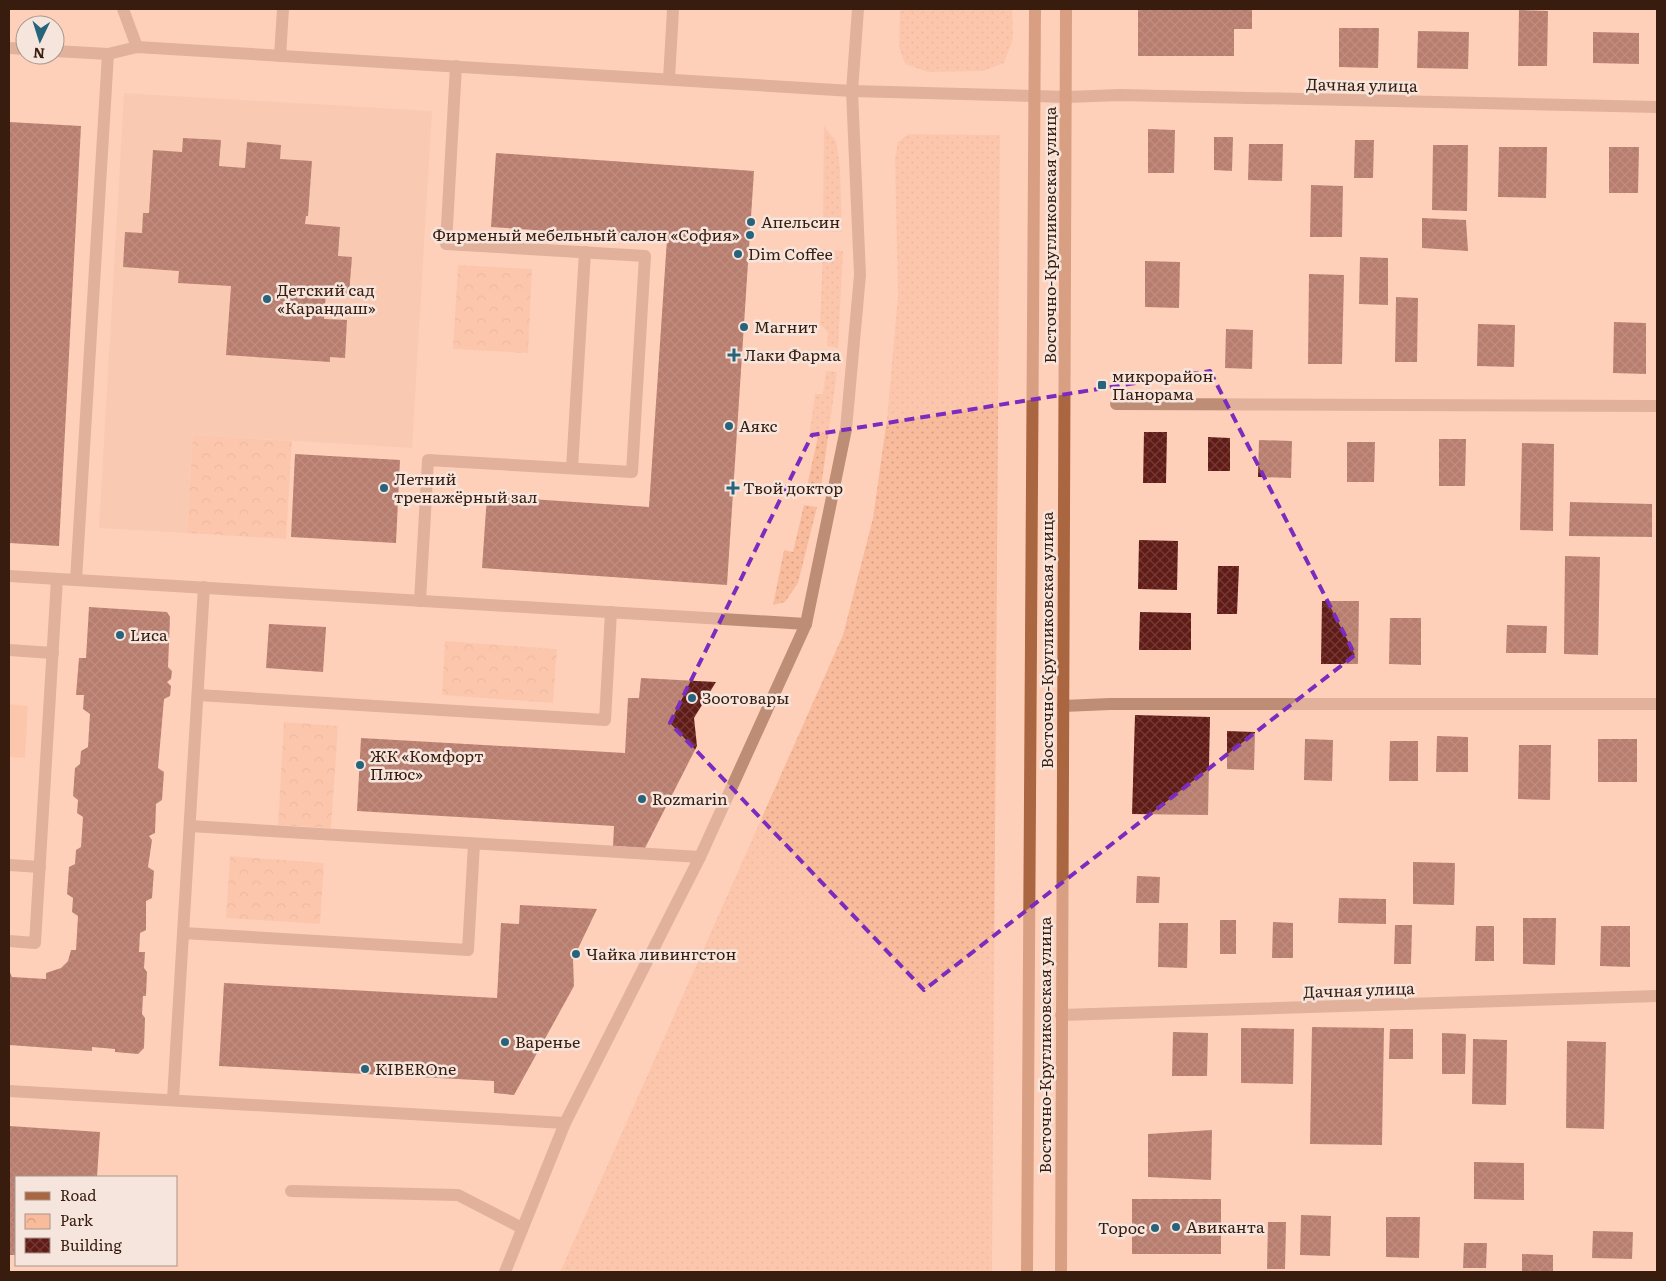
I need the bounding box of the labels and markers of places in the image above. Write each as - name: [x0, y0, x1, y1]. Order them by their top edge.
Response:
- place label: Апельсин: [761, 209, 840, 233]
- marker: Апельсин: [745, 216, 757, 228]
- place label: Фирменый мебельный салон «София»: [432, 222, 740, 246]
- marker: Фирменый мебельный салон «София»: [744, 229, 756, 241]
- place label: Dim Coffee: [748, 241, 833, 265]
- marker: Dim Coffee: [732, 248, 744, 260]
- place label: Детский сад «Карандаш»: [277, 277, 376, 319]
- marker: Детский сад «Карандаш»: [261, 293, 273, 305]
- place label: Магнит: [754, 314, 818, 338]
- marker: Магнит: [738, 321, 750, 333]
- place label: Лаки Фарма: [744, 342, 841, 366]
- marker: Лаки Фарма: [728, 349, 740, 361]
- place label: микрорайон Панорама: [1112, 363, 1213, 405]
- marker: микрорайон Панорама: [1096, 379, 1108, 391]
- place label: Аякс: [739, 413, 778, 437]
- marker: Аякс: [723, 420, 735, 432]
- place label: Летний тренажёрный зал: [394, 466, 538, 508]
- place label: Твой доктор: [743, 475, 843, 499]
- marker: Летний тренажёрный зал: [378, 482, 390, 494]
- marker: Твой доктор: [727, 482, 739, 494]
- place label: Lиса: [130, 622, 168, 646]
- marker: Lиса: [114, 629, 126, 641]
- place label: Зоотовары: [702, 685, 789, 709]
- marker: Зоотовары: [686, 692, 698, 704]
- place label: ЖК «Комфорт Плюс»: [370, 743, 484, 785]
- marker: ЖК «Комфорт Плюс»: [354, 759, 366, 771]
- place label: Rozmarin: [652, 786, 728, 810]
- marker: Rozmarin: [636, 793, 648, 805]
- place label: Чайка ливингстон: [586, 941, 736, 965]
- marker: Чайка ливингстон: [570, 948, 582, 960]
- place label: Варенье: [515, 1029, 580, 1053]
- marker: Варенье: [499, 1036, 511, 1048]
- place label: KIBEROne: [375, 1056, 456, 1080]
- marker: KIBEROne: [359, 1063, 371, 1075]
- place label: Авиканта: [1186, 1214, 1265, 1238]
- place label: Торос: [1098, 1215, 1145, 1239]
- marker: Авиканта: [1170, 1221, 1182, 1233]
- marker: Торос: [1149, 1222, 1161, 1234]

